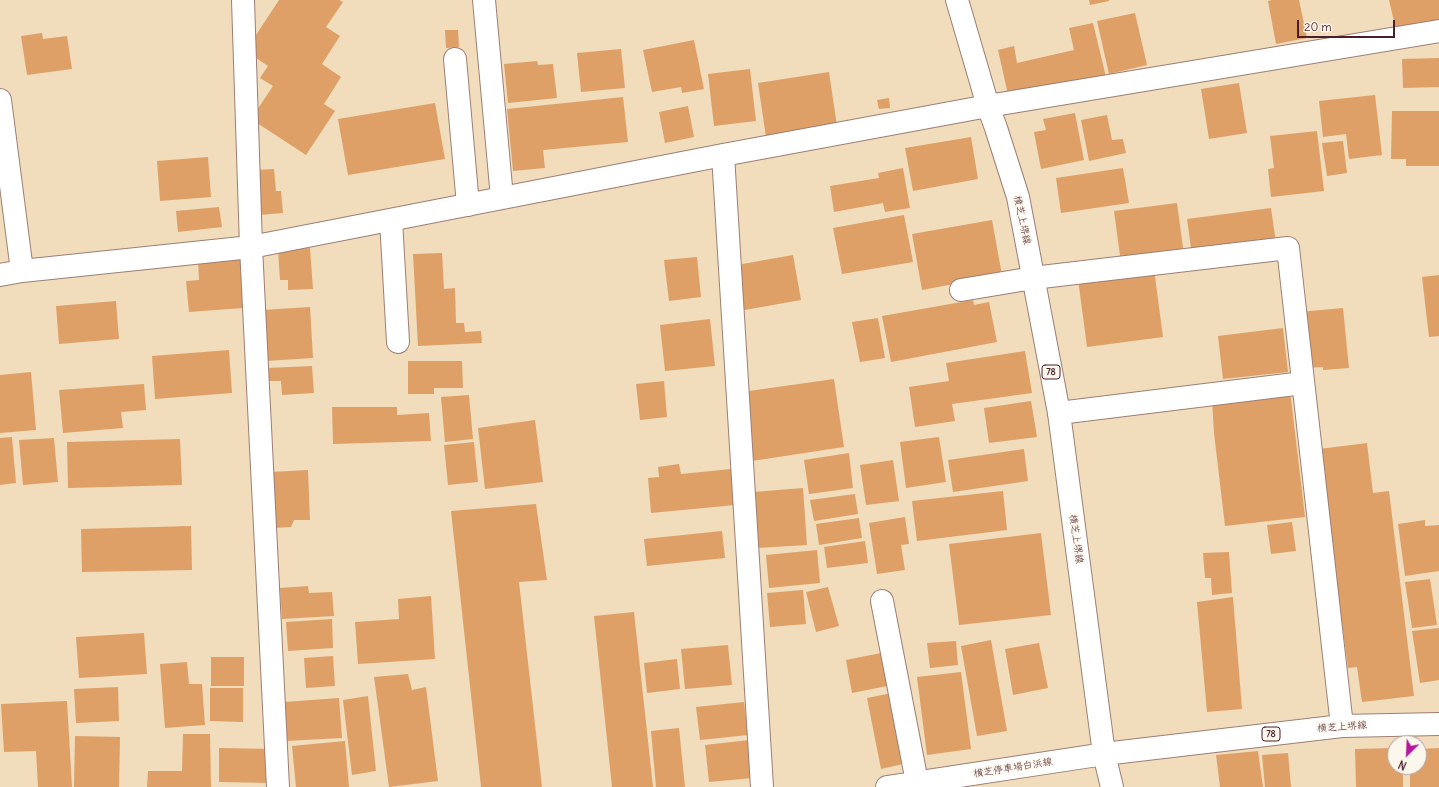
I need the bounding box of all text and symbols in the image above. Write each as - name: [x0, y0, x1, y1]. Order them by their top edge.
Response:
- scale bar: [1299, 12, 1397, 38]
- text: 20 m: [1304, 19, 1332, 34]
- street label: 横芝上堺線: [1011, 194, 1033, 246]
- road number: 78: [1042, 365, 1060, 379]
- street label: 横芝上堺線: [1067, 513, 1085, 565]
- street label: 横芝上堺線: [1317, 719, 1367, 735]
- road number: 78: [1262, 727, 1280, 741]
- north arrow: [1387, 735, 1427, 775]
- street label: 横芝停車場白浜線: [973, 756, 1053, 780]
- text: N: [1396, 757, 1409, 773]

